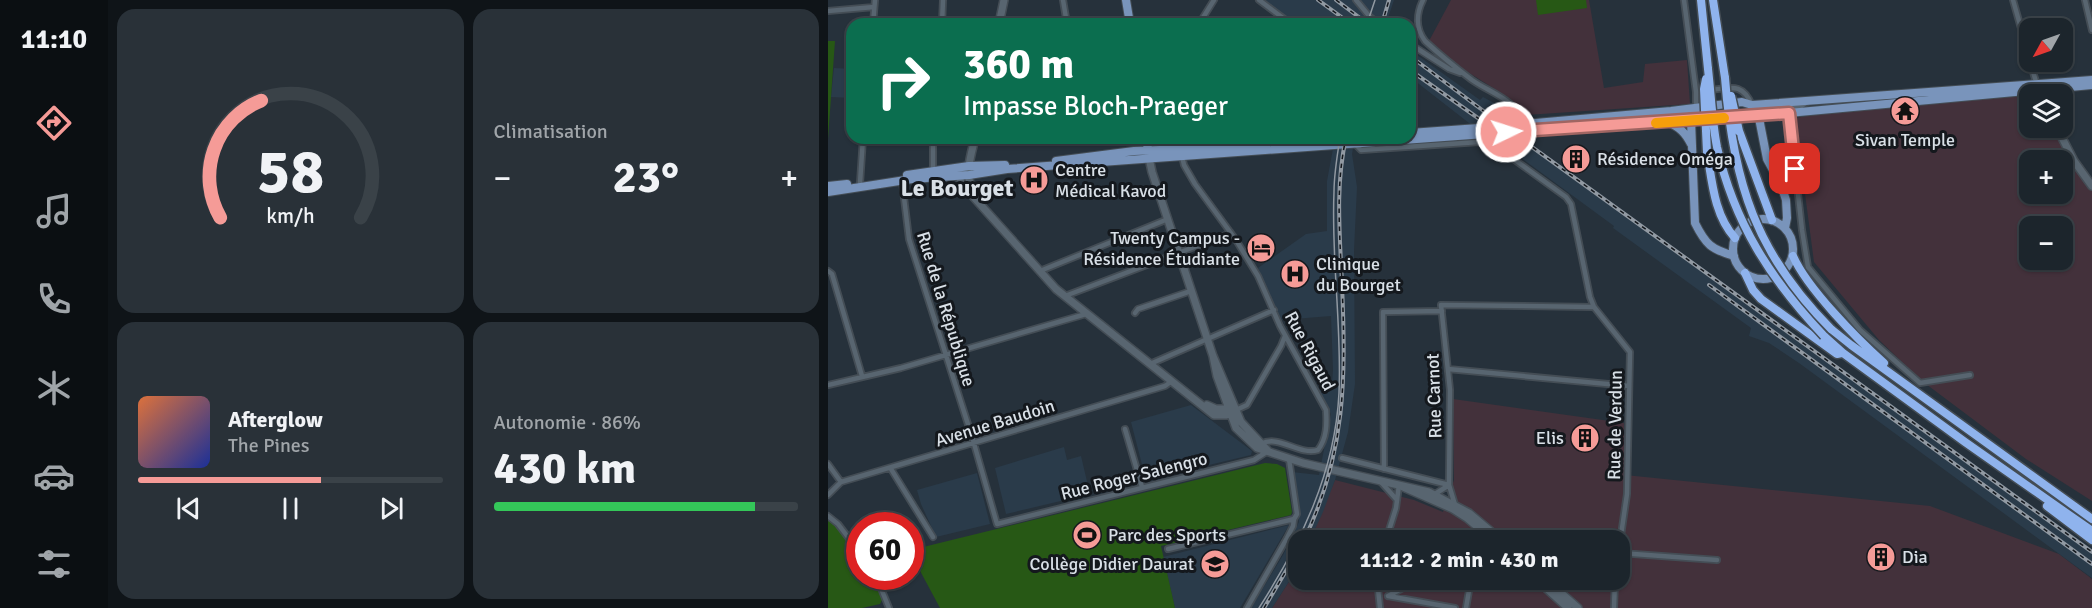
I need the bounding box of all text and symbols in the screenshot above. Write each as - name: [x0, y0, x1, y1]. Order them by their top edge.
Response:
- north arrow: [2019, 18, 2073, 72]
- map controls: [2019, 18, 2073, 270]
- text: 11:10: [21, 23, 87, 56]
- text: 360 m: [963, 39, 1074, 90]
- icon: right: [864, 42, 942, 120]
- button: layers: [2019, 84, 2073, 138]
- text: Impasse Bloch-Praeger: [963, 90, 1228, 123]
- temple icon: Sivan Temple: [1889, 95, 1921, 127]
- position arrow: [1474, 100, 1538, 164]
- icon: directions: [33, 102, 75, 144]
- text: Climatisation: [494, 119, 608, 144]
- place label: Sivan Temple: [1855, 129, 1955, 151]
- text: 58: [257, 133, 324, 210]
- building icon: Résidence Oméga: [1560, 143, 1592, 175]
- pin: [1769, 143, 1820, 194]
- place label: Résidence Oméga: [1597, 148, 1733, 170]
- text: 23°: [612, 150, 679, 205]
- button: +: [2019, 150, 2073, 204]
- icon: arrive: [1778, 152, 1811, 185]
- text: −: [494, 158, 511, 199]
- text: +: [780, 158, 798, 199]
- place label: Centre Médical Kavod: [1055, 159, 1166, 202]
- hospital icon: Centre Médical Kavod: [1018, 164, 1050, 196]
- district label: Le Bourget: [901, 173, 1014, 203]
- icon: music: [33, 190, 75, 232]
- text: km/h: [266, 203, 315, 229]
- button: −: [2019, 216, 2073, 270]
- place label: Twenty Campus - Résidence Étudiante: [1083, 227, 1240, 270]
- street label: Rue de la République: [912, 229, 980, 389]
- hotel icon: Twenty Campus - Résidence Étudiante: [1245, 232, 1277, 264]
- place label: Clinique du Bourget: [1316, 253, 1401, 296]
- hospital icon: Clinique du Bourget: [1279, 258, 1311, 290]
- icon: phone: [33, 278, 75, 320]
- street label: Rue Rigaud: [1280, 307, 1340, 395]
- street label: Rue Carnot: [1422, 353, 1446, 439]
- icon: climate: [33, 367, 75, 409]
- street label: Rue de Verdun: [1603, 370, 1627, 480]
- street label: Avenue Baudoin: [933, 394, 1057, 452]
- text: Afterglow: [228, 406, 323, 433]
- text: Autonomie · 86%: [494, 410, 641, 435]
- building icon: Elis: [1569, 422, 1601, 454]
- place label: Elis: [1536, 427, 1564, 449]
- text: The Pines: [228, 433, 310, 458]
- text: 430 km: [494, 441, 636, 496]
- street label: Rue Roger Salengro: [1058, 447, 1210, 505]
- icon: car: [33, 455, 75, 497]
- icon: previous: [172, 492, 205, 525]
- icon: pause: [274, 492, 307, 525]
- icon: next: [375, 492, 408, 525]
- speed limit sign: 60: [846, 512, 924, 590]
- sports icon: Parc des Sports: [1071, 519, 1103, 551]
- place label: Parc des Sports: [1108, 524, 1226, 546]
- building icon: Dia: [1865, 541, 1897, 573]
- icon: filters: [33, 543, 75, 585]
- text: 11:12 · 2 min · 430 m: [1359, 546, 1559, 573]
- place label: Dia: [1902, 546, 1928, 568]
- school or university icon: Collège Didier Daurat: [1199, 548, 1231, 580]
- place label: Collège Didier Daurat: [1030, 553, 1194, 575]

